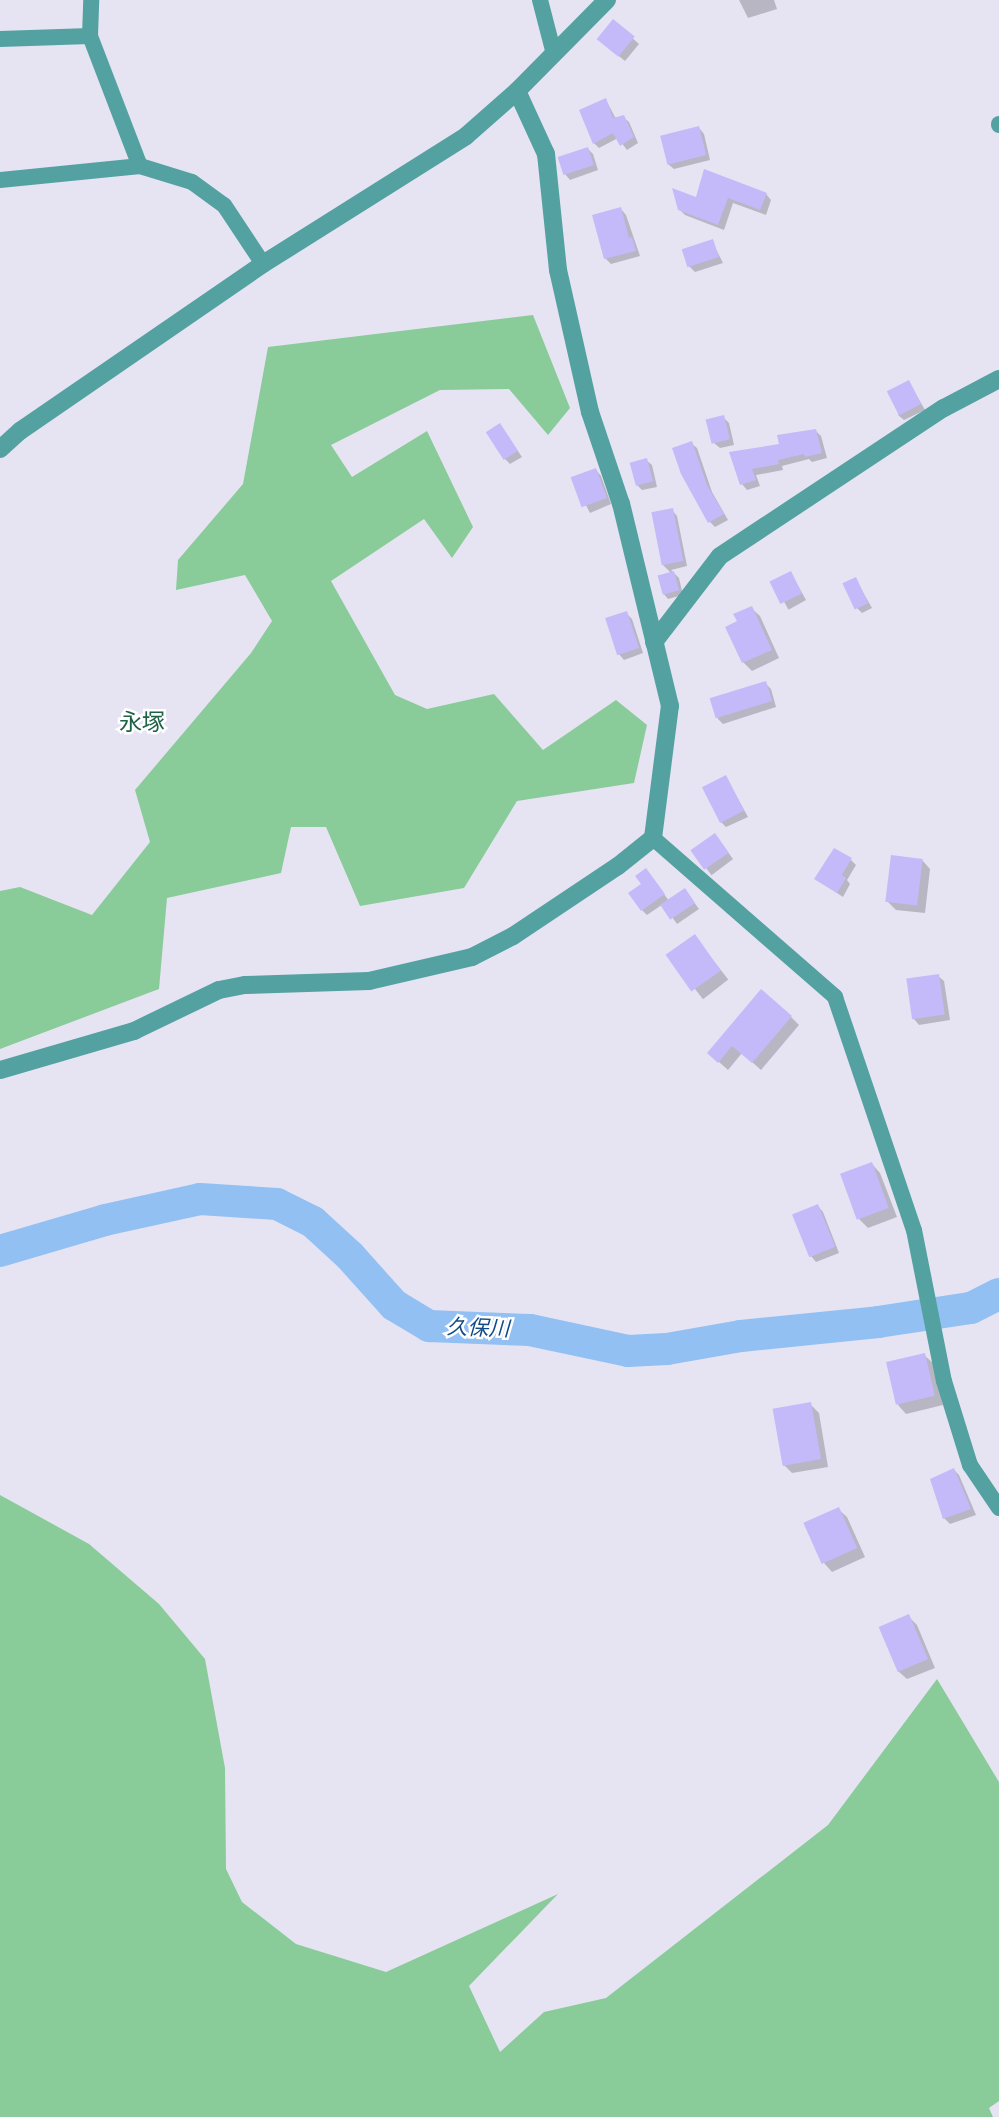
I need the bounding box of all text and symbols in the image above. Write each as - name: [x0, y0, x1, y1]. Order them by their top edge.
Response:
- district label: 永塚: [119, 708, 165, 736]
- water label: 久保川: [446, 1314, 510, 1342]

